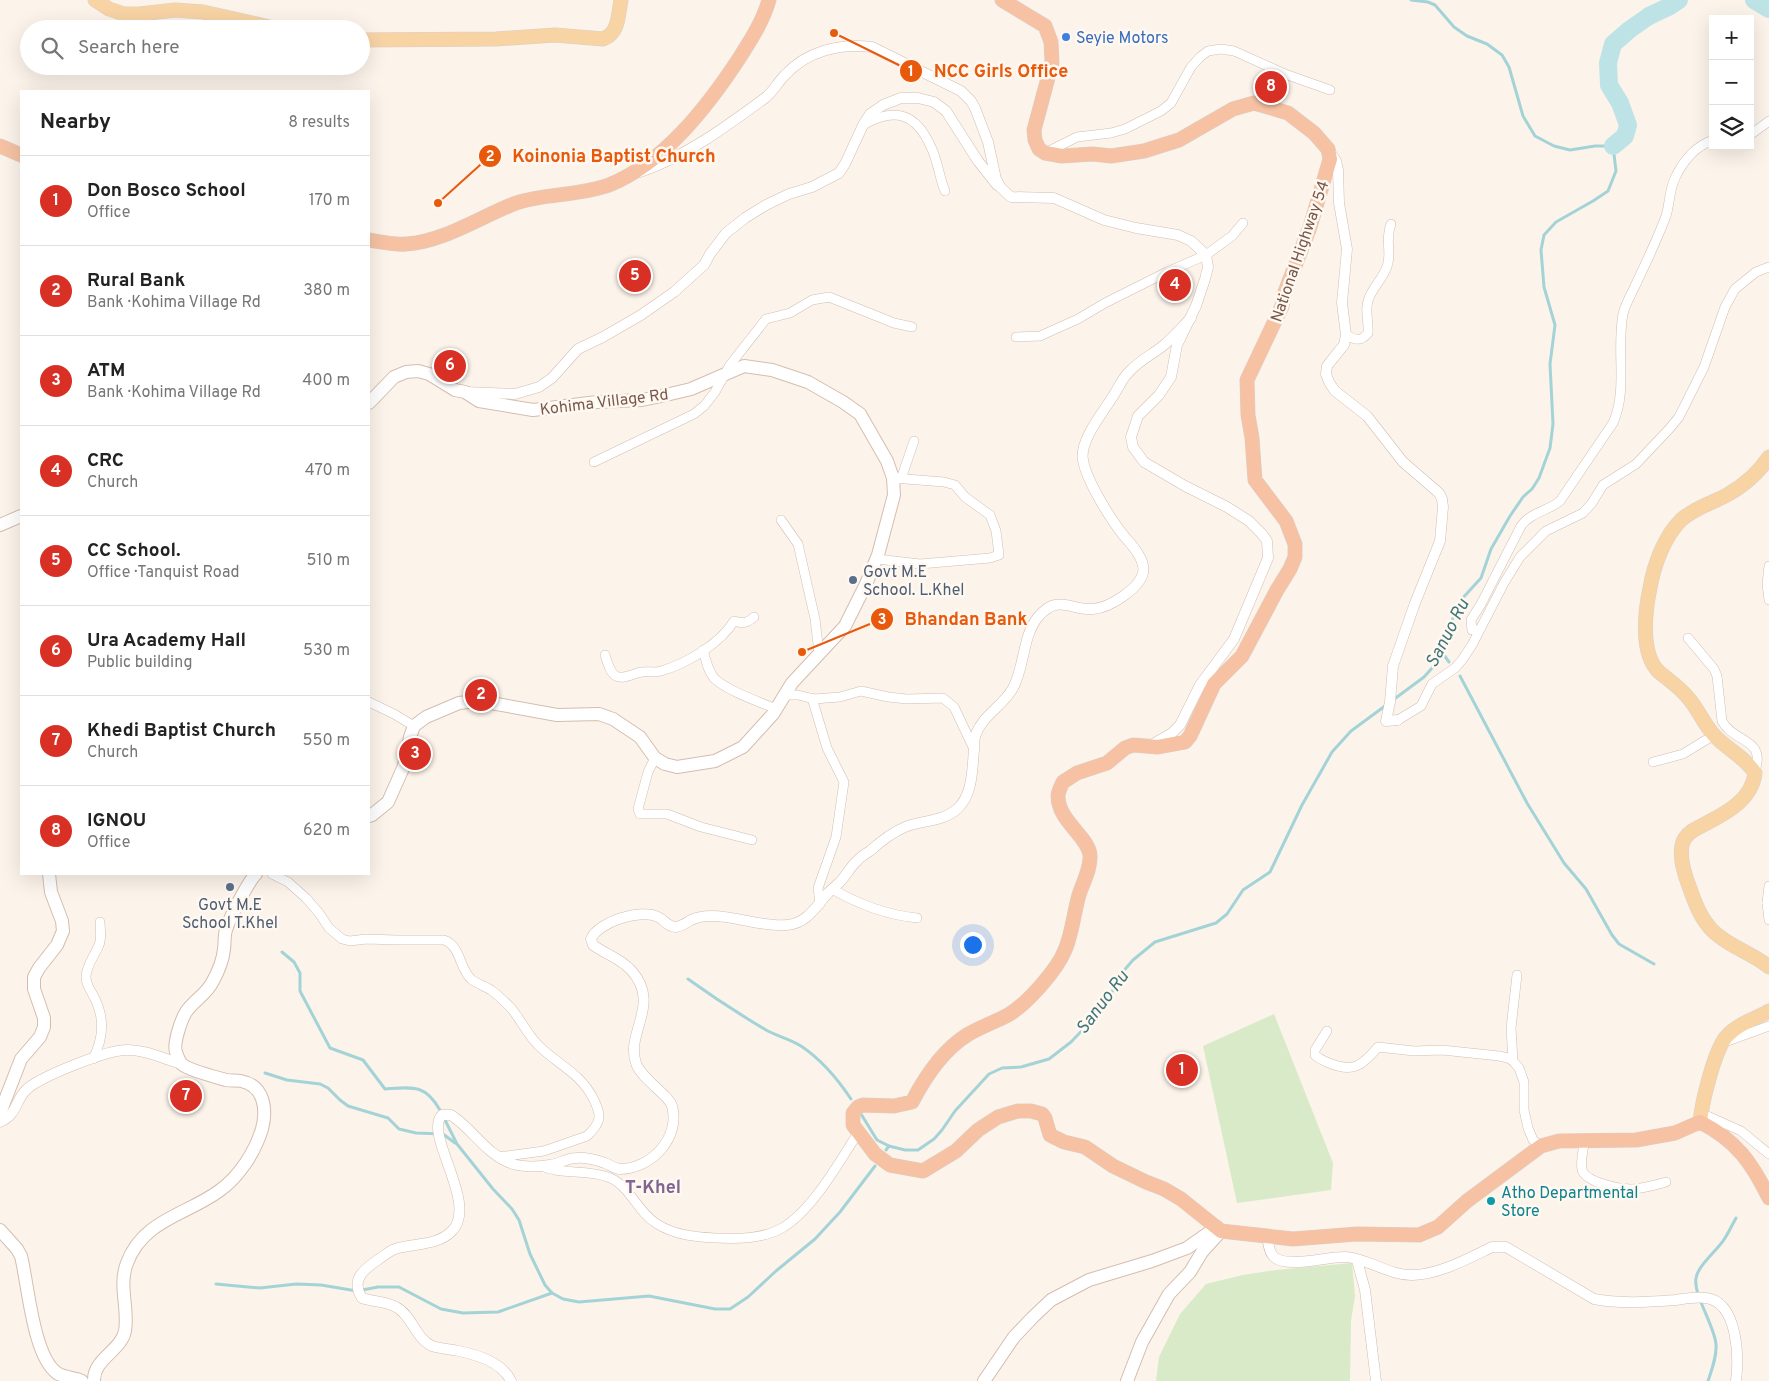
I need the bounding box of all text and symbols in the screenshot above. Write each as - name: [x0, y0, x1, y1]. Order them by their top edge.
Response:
- map controls: [1709, 15, 1754, 150]
- button: +: [1709, 15, 1754, 60]
- search box: [20, 20, 370, 75]
- place label: Seyie Motors: [1076, 29, 1168, 49]
- marker: Seyie Motors: [1060, 31, 1072, 43]
- icon: search: [38, 34, 66, 62]
- text: Search here: [78, 36, 180, 60]
- callout: NCC Girls Office: [899, 54, 1079, 87]
- button: −: [1709, 60, 1754, 105]
- text: NCC Girls Office: [934, 61, 1068, 84]
- text: 1: [908, 63, 914, 82]
- pin: 8: [1255, 68, 1287, 106]
- button: layers: [1709, 105, 1754, 150]
- text: Nearby: [40, 109, 111, 136]
- text: 8 results: [288, 113, 350, 133]
- callout: Koinonia Baptist Church: [478, 139, 726, 172]
- text: Koinonia Baptist Church: [512, 146, 716, 169]
- text: 2: [485, 148, 495, 167]
- street label: National Highway 54: [1267, 178, 1335, 325]
- text: Don Bosco School: [87, 179, 246, 203]
- text: 1: [53, 191, 59, 211]
- text: 170 m: [309, 191, 350, 211]
- text: Office: [87, 203, 130, 223]
- pin: 5: [619, 257, 651, 295]
- pin: 4: [1159, 266, 1191, 304]
- text: Rural Bank: [87, 269, 185, 293]
- text: 2: [51, 281, 61, 301]
- text: 380 m: [303, 281, 350, 301]
- text: Bank · Kohima Village Rd: [87, 293, 261, 313]
- pin: 6: [434, 347, 466, 385]
- text: ATM: [87, 359, 125, 383]
- text: 3: [51, 371, 61, 391]
- text: 400 m: [302, 371, 350, 391]
- text: Bank · Kohima Village Rd: [87, 383, 261, 403]
- street label: Kohima Village Rd: [539, 385, 670, 421]
- text: CRC: [87, 449, 124, 473]
- text: 4: [51, 461, 61, 481]
- text: 470 m: [305, 461, 350, 481]
- text: Church: [87, 473, 138, 493]
- text: CC School.: [87, 539, 181, 563]
- text: 5: [51, 551, 61, 571]
- text: 510 m: [307, 551, 350, 571]
- text: Office · Tanquist Road: [87, 563, 240, 583]
- place label: Govt M.E School. L.Khel: [863, 563, 965, 601]
- marker: Govt M.E School. L.Khel: [847, 574, 859, 586]
- water label: Sanuo Ru: [1421, 595, 1475, 672]
- callout: Bhandan Bank: [869, 603, 1037, 636]
- text: Bhandan Bank: [904, 609, 1028, 632]
- text: 3: [878, 611, 887, 630]
- text: Ura Academy Hall: [87, 629, 246, 653]
- text: 6: [51, 641, 61, 661]
- text: 530 m: [303, 641, 350, 661]
- text: Public building: [87, 653, 192, 673]
- pin: 2: [465, 676, 497, 714]
- text: Khedi Baptist Church: [87, 719, 276, 743]
- text: 7: [52, 731, 60, 751]
- text: 550 m: [303, 731, 350, 751]
- pin: 3: [399, 735, 431, 773]
- text: Church: [87, 743, 138, 763]
- text: IGNOU: [87, 809, 146, 833]
- text: 8: [51, 821, 61, 841]
- text: 620 m: [303, 821, 350, 841]
- text: Office: [87, 833, 130, 853]
- marker: Govt M.E School T.Khel: [224, 881, 236, 893]
- place label: Govt M.E School T.Khel: [182, 896, 278, 934]
- your location: [960, 932, 986, 958]
- water label: Sanuo Ru: [1072, 966, 1135, 1039]
- pin: 1: [1166, 1051, 1198, 1089]
- pin: 7: [170, 1077, 202, 1115]
- district label: T-Khel: [625, 1177, 681, 1200]
- place label: Atho Departmental Store: [1501, 1184, 1638, 1222]
- marker: Atho Departmental Store: [1485, 1195, 1497, 1207]

